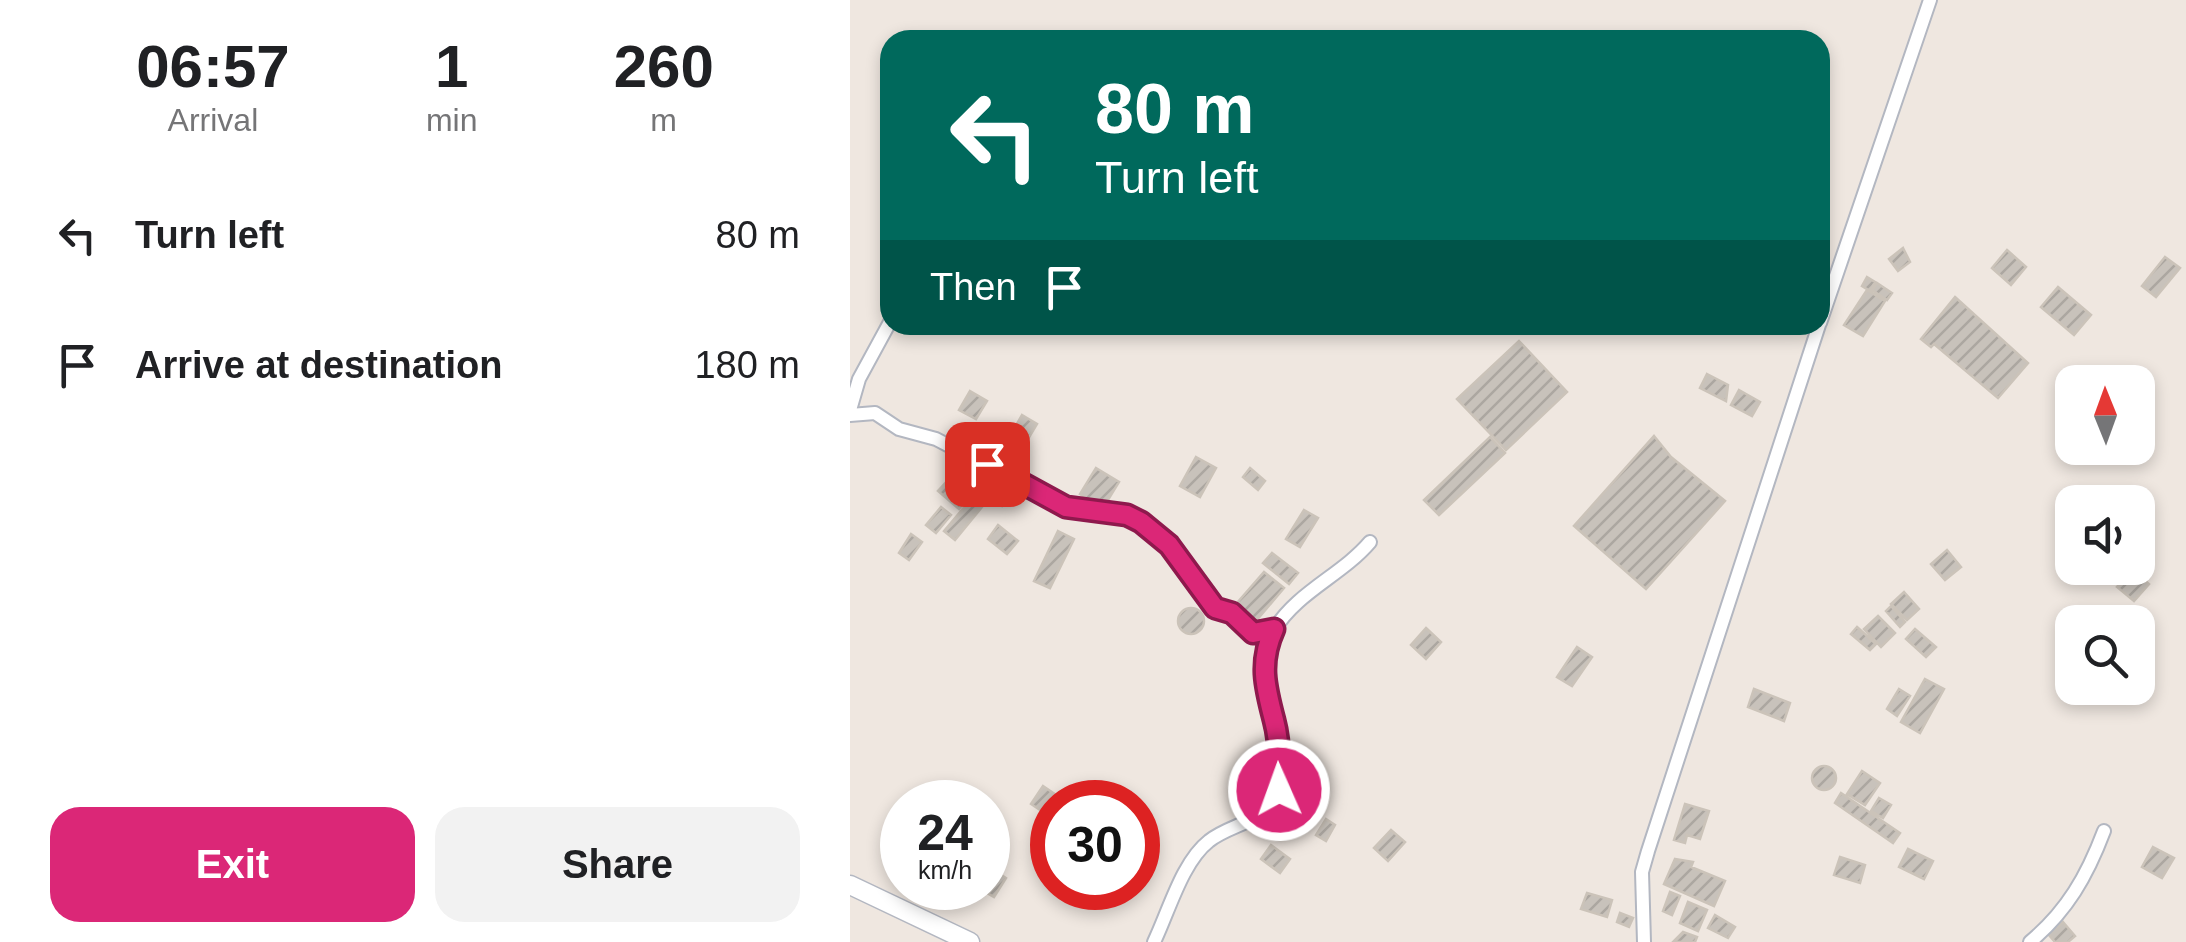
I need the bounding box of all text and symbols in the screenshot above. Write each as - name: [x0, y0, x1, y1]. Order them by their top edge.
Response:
- text: 06:57: [136, 33, 290, 100]
- text: 1: [435, 33, 468, 100]
- text: 260: [614, 33, 714, 100]
- icon: left: [930, 70, 1060, 200]
- text: 80 m: [1095, 70, 1255, 148]
- text: Arrival: [168, 102, 258, 138]
- text: min: [426, 102, 477, 138]
- text: m: [650, 102, 677, 138]
- text: Turn left: [1095, 152, 1258, 203]
- icon: left: [50, 208, 105, 263]
- text: Turn left: [135, 214, 284, 256]
- text: 80 m: [716, 214, 800, 256]
- icon: arrive: [1037, 260, 1092, 315]
- text: Then: [930, 266, 1017, 308]
- icon: arrive: [50, 338, 105, 393]
- text: Arrive at destination: [135, 344, 502, 386]
- text: 180 m: [694, 344, 800, 386]
- north arrow: [2055, 365, 2155, 465]
- map controls: [2055, 365, 2155, 705]
- pin: [945, 422, 1030, 507]
- icon: arrive: [960, 437, 1015, 492]
- button: sound: [2055, 485, 2155, 585]
- button: search: [2055, 605, 2155, 705]
- position arrow: [1227, 738, 1331, 842]
- speed limit sign: 30: [1030, 780, 1160, 910]
- text: 24: [917, 805, 973, 861]
- button: Exit: [50, 807, 415, 922]
- button: Share: [435, 807, 800, 922]
- text: km/h: [918, 856, 972, 884]

